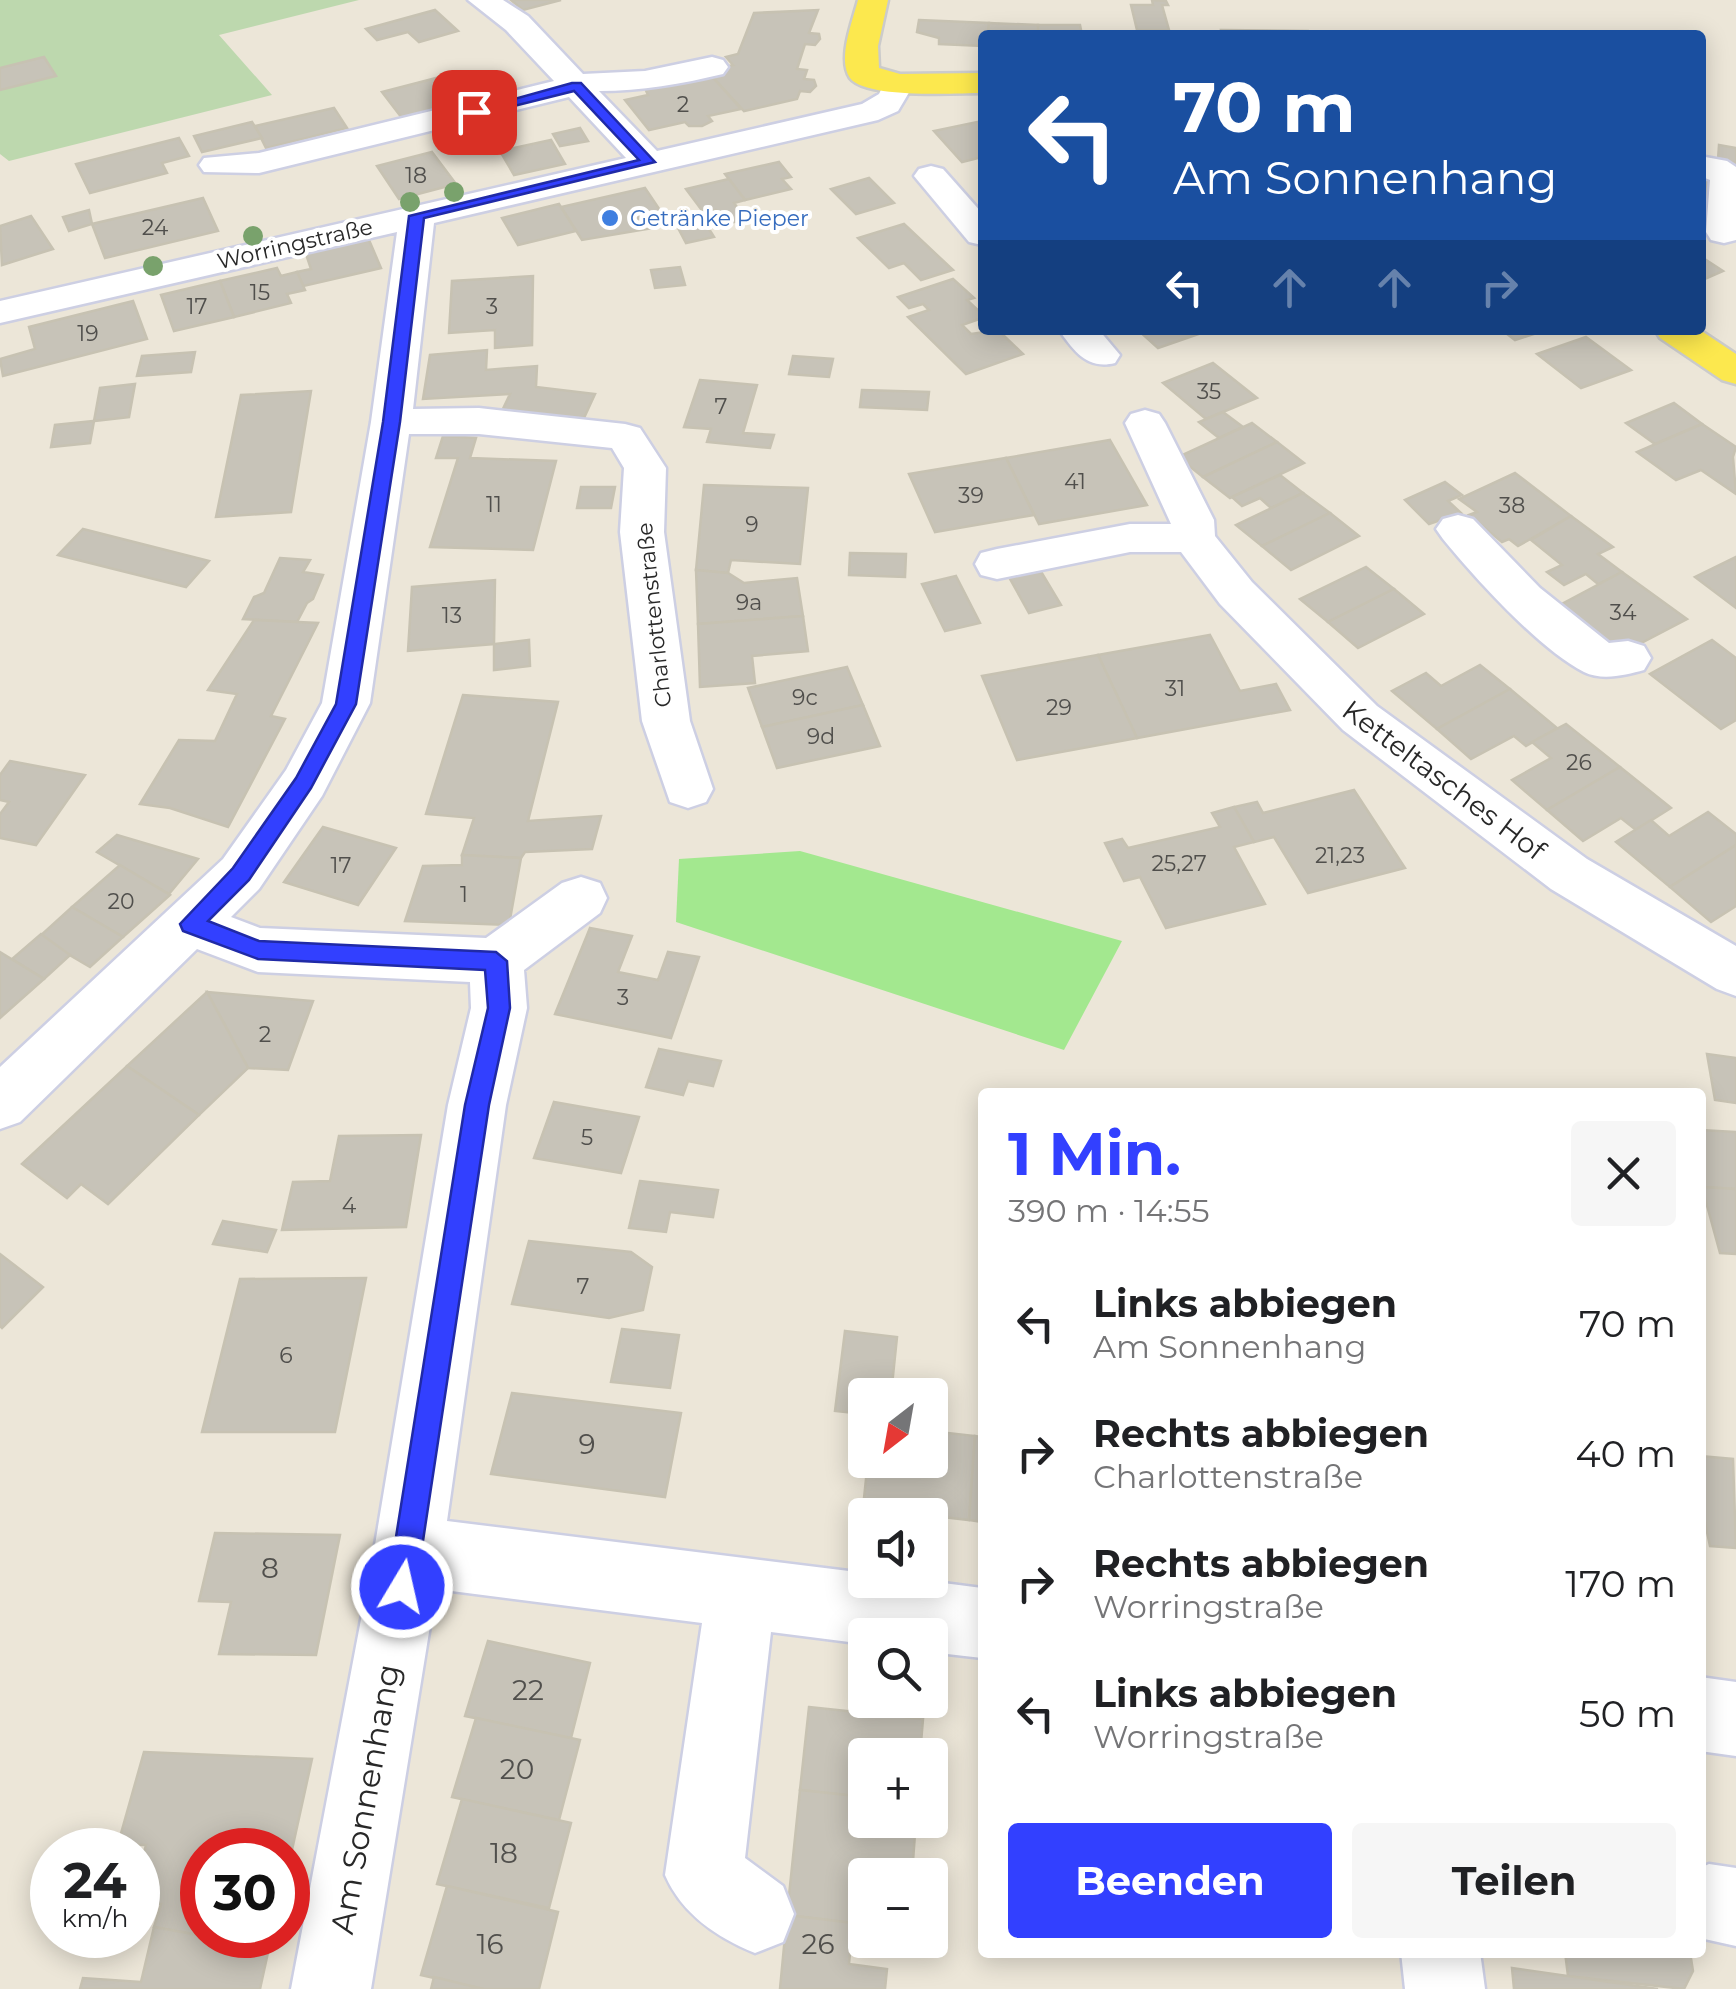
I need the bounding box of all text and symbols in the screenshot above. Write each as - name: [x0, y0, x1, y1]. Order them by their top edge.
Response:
- text: 70 m: [1173, 64, 1356, 150]
- pin: [432, 70, 517, 155]
- icon: left: [1008, 70, 1138, 200]
- icon: arrive: [447, 85, 502, 140]
- house number: 2: [677, 91, 689, 118]
- text: Am Sonnenhang: [1173, 150, 1557, 205]
- house number: 18: [405, 162, 427, 189]
- place label: Getränke Pieper: [630, 205, 809, 232]
- marker: Getränke Pieper: [599, 207, 621, 229]
- street label: Worringstraße: [215, 213, 375, 275]
- house number: 24: [142, 214, 169, 241]
- icon: left: [1157, 260, 1212, 315]
- icon: ahead: [1262, 260, 1317, 315]
- icon: ahead: [1367, 260, 1422, 315]
- icon: right: [1472, 260, 1527, 315]
- house number: 15: [250, 279, 270, 306]
- house number: 17: [187, 293, 207, 320]
- house number: 3: [486, 293, 498, 320]
- house number: 19: [77, 320, 99, 347]
- house number: 35: [1197, 378, 1221, 405]
- house number: 7: [715, 393, 728, 420]
- house number: 41: [1064, 468, 1086, 495]
- house number: 39: [958, 482, 984, 509]
- house number: 11: [486, 491, 502, 518]
- house number: 38: [1499, 492, 1525, 519]
- house number: 9: [745, 511, 759, 538]
- street label: Charlottenstraße: [631, 521, 677, 709]
- house number: 9a: [736, 589, 762, 616]
- house number: 34: [1610, 599, 1637, 626]
- house number: 13: [442, 602, 462, 629]
- house number: 31: [1165, 675, 1185, 702]
- house number: 9c: [792, 684, 818, 711]
- street label: Ketteltasches Hof: [1336, 693, 1553, 868]
- house number: 29: [1046, 694, 1072, 721]
- house number: 9d: [807, 723, 835, 750]
- house number: 26: [1566, 749, 1592, 776]
- house number: 21,23: [1315, 842, 1365, 869]
- house number: 25,27: [1151, 850, 1207, 877]
- house number: 17: [331, 852, 351, 879]
- house number: 1: [460, 881, 468, 908]
- house number: 20: [107, 888, 135, 915]
- house number: 3: [617, 984, 629, 1011]
- house number: 2: [259, 1021, 271, 1048]
- text: 1 Min.: [1008, 1117, 1181, 1190]
- button: close: [1571, 1121, 1676, 1226]
- house number: 5: [581, 1124, 593, 1151]
- text: 390 m · 14:55: [1008, 1191, 1210, 1230]
- house number: 4: [342, 1192, 357, 1219]
- house number: 7: [577, 1273, 590, 1300]
- text: Links abbiegen: [1093, 1280, 1397, 1327]
- icon: left: [1008, 1296, 1063, 1351]
- text: 70 m: [1579, 1300, 1676, 1347]
- text: Am Sonnenhang: [1093, 1327, 1366, 1366]
- house number: 6: [279, 1342, 293, 1369]
- north arrow: [848, 1378, 948, 1478]
- map controls: [848, 1378, 948, 1958]
- text: Rechts abbiegen: [1093, 1410, 1429, 1457]
- icon: right: [1008, 1426, 1063, 1481]
- house number: 9: [578, 1427, 596, 1461]
- text: 40 m: [1575, 1430, 1676, 1477]
- text: Charlottenstraße: [1093, 1457, 1363, 1496]
- button: sound: [848, 1498, 948, 1598]
- position arrow: [350, 1535, 454, 1639]
- text: Rechts abbiegen: [1093, 1540, 1429, 1587]
- house number: 8: [261, 1551, 279, 1585]
- icon: right: [1008, 1556, 1063, 1611]
- text: 170 m: [1565, 1560, 1676, 1607]
- text: Worringstraße: [1093, 1587, 1324, 1626]
- button: search: [848, 1618, 948, 1718]
- street label: Am Sonnenhang: [322, 1661, 408, 1937]
- text: Links abbiegen: [1093, 1670, 1397, 1717]
- house number: 22: [512, 1673, 544, 1707]
- icon: left: [1008, 1686, 1063, 1741]
- text: 50 m: [1579, 1690, 1676, 1737]
- text: Worringstraße: [1093, 1717, 1324, 1756]
- button: +: [848, 1738, 948, 1838]
- house number: 20: [500, 1752, 534, 1786]
- button: Beenden: [1008, 1823, 1332, 1938]
- button: Teilen: [1352, 1823, 1676, 1938]
- speed limit sign: 30: [180, 1828, 310, 1958]
- house number: 18: [490, 1836, 518, 1870]
- text: 24: [63, 1850, 127, 1911]
- button: −: [848, 1858, 948, 1958]
- text: km/h: [62, 1903, 128, 1933]
- house number: 16: [476, 1927, 504, 1961]
- house number: 26: [802, 1927, 834, 1961]

